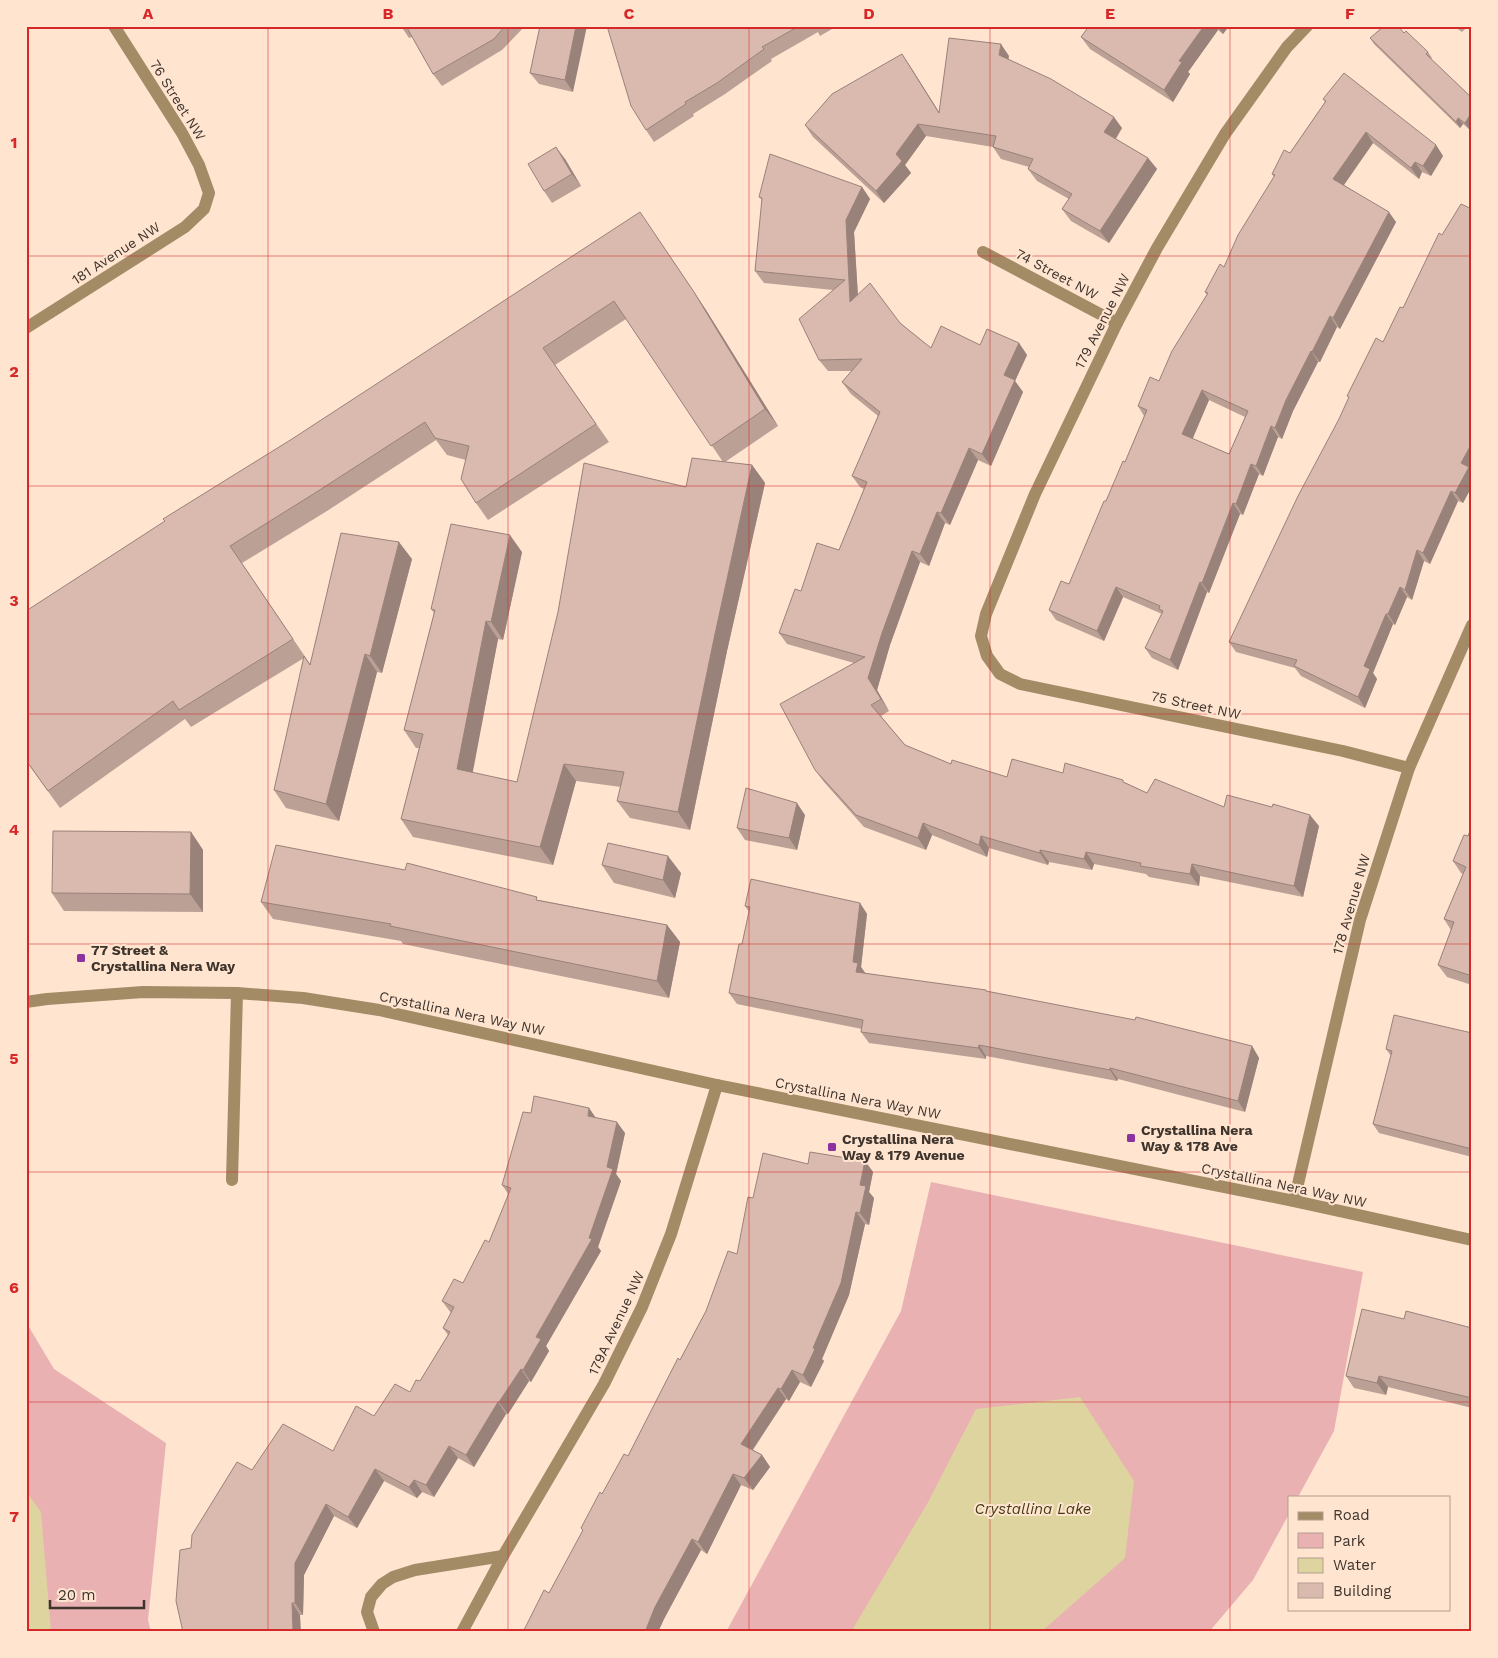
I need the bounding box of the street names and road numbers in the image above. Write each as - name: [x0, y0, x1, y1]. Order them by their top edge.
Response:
- street label: 76 Street NW: [147, 57, 209, 143]
- street label: 181 Avenue NW: [69, 219, 163, 287]
- street label: 74 Street NW: [1013, 246, 1101, 302]
- street label: 179 Avenue NW: [1071, 271, 1133, 371]
- street label: 75 Street NW: [1150, 688, 1242, 722]
- street label: 178 Avenue NW: [1329, 852, 1373, 956]
- street label: Crystallina Nera Way NW: [378, 988, 546, 1038]
- street label: Crystallina Nera Way NW: [774, 1074, 942, 1122]
- street label: Crystallina Nera Way NW: [1200, 1160, 1368, 1210]
- street label: 179A Avenue NW: [585, 1269, 647, 1377]

